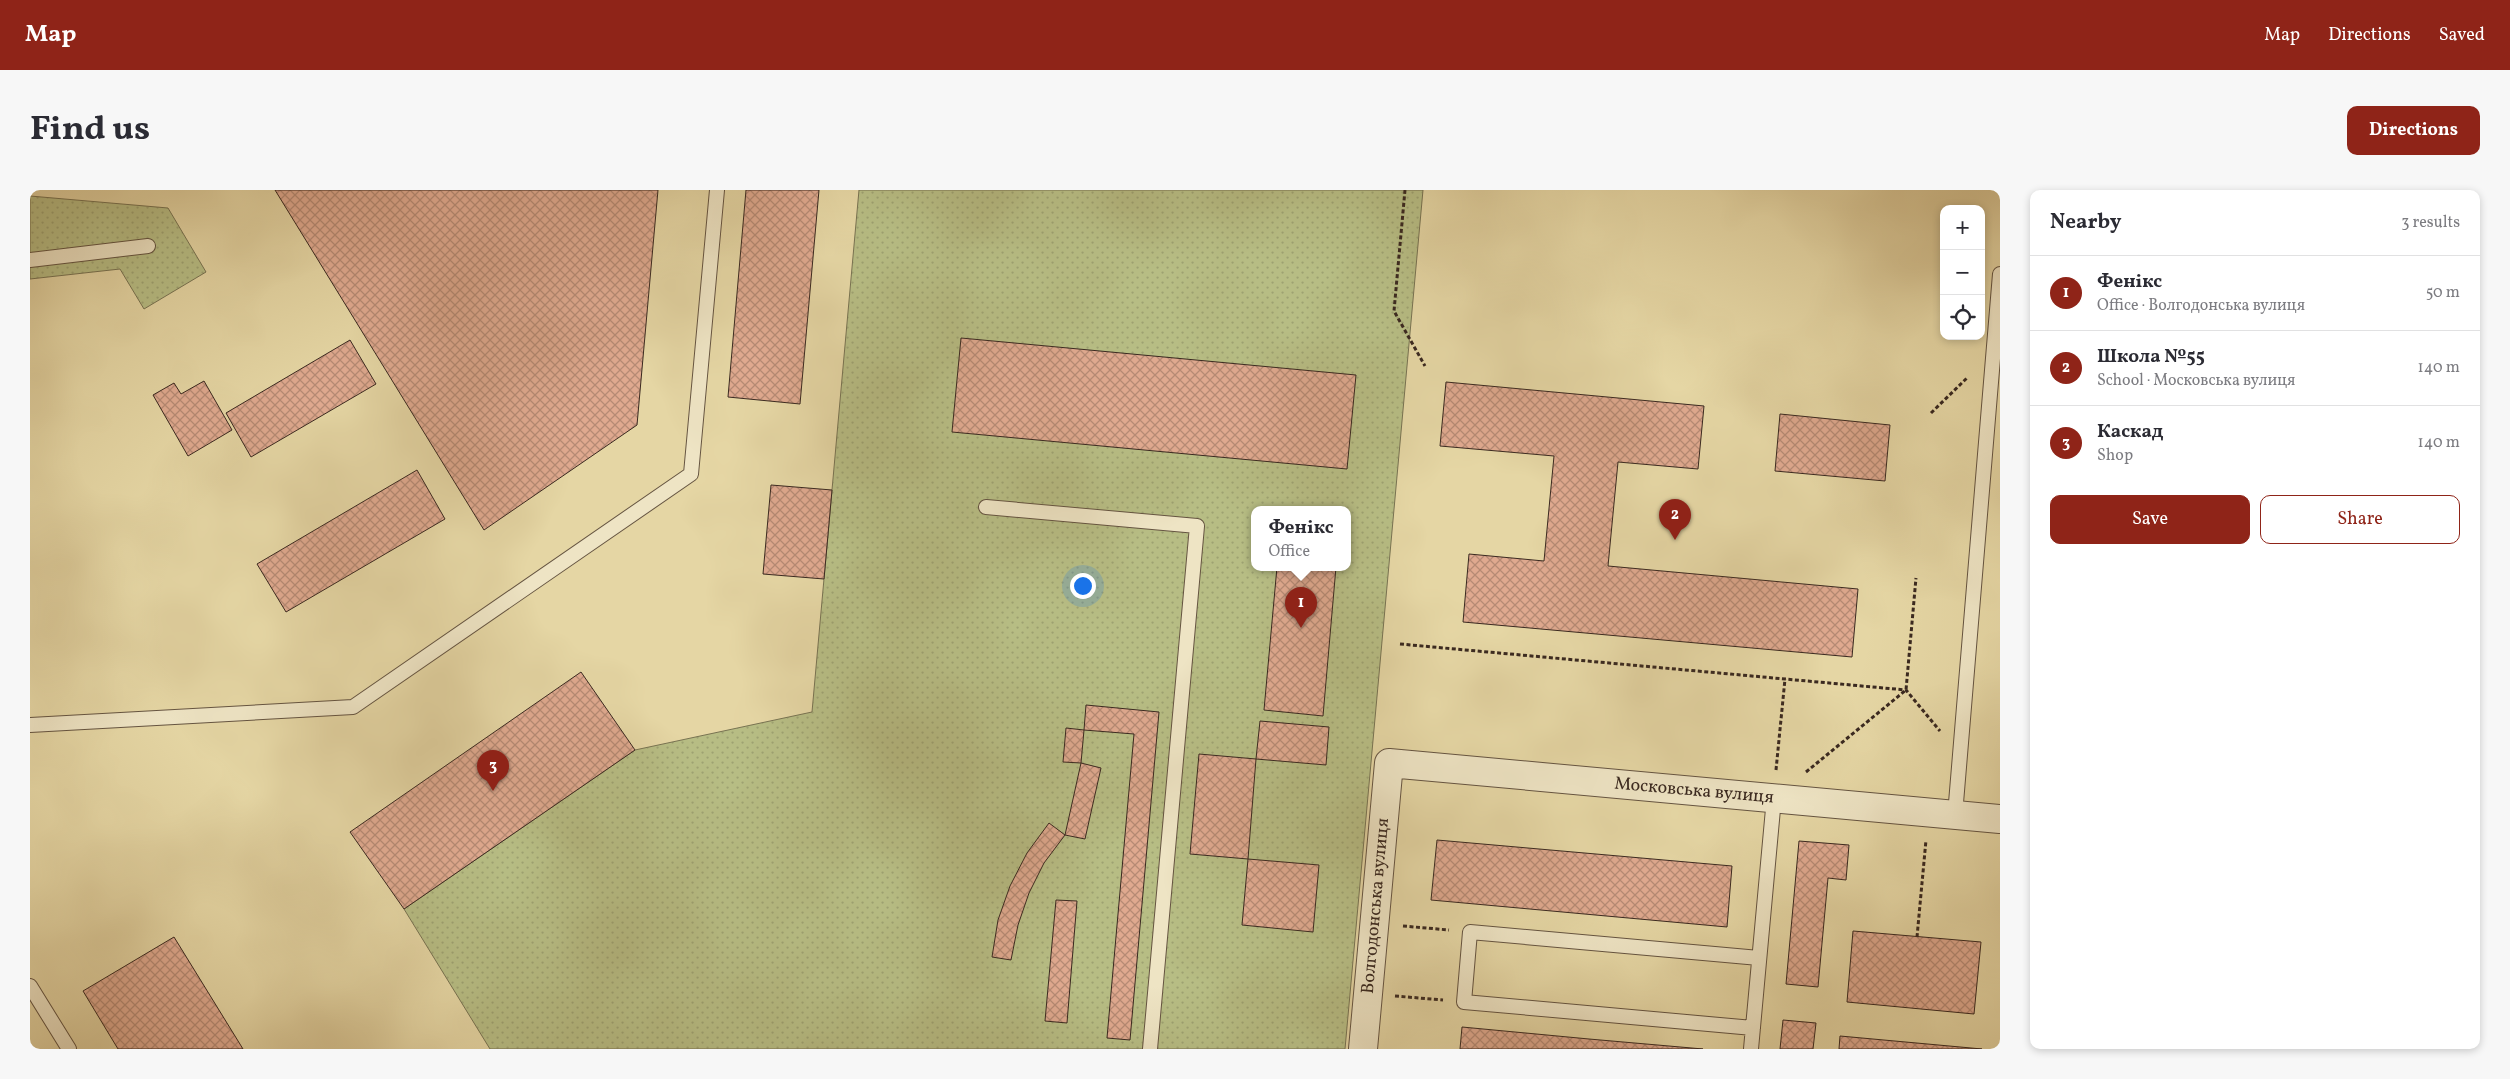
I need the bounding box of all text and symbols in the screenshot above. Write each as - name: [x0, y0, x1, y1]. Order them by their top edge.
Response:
- text: Map: [25, 18, 76, 52]
- text: Map: [2264, 23, 2300, 48]
- text: Directions: [2328, 23, 2411, 48]
- text: Saved: [2439, 23, 2485, 48]
- text: Find us: [30, 106, 150, 154]
- button: Directions: [2347, 106, 2480, 155]
- map controls: [1940, 205, 1985, 340]
- button: +: [1940, 205, 1985, 250]
- text: Nearby: [2050, 208, 2121, 237]
- text: 3 results: [2401, 212, 2460, 234]
- button: −: [1940, 250, 1985, 295]
- text: Фенікс: [2097, 269, 2162, 295]
- text: 1: [2063, 282, 2069, 304]
- text: 50 m: [2426, 282, 2460, 304]
- button: locate: [1940, 295, 1985, 340]
- text: Office · Волгодонська вулиця: [2097, 295, 2305, 317]
- text: Школа №55: [2097, 344, 2205, 370]
- text: 2: [2062, 357, 2070, 379]
- text: 140 m: [2418, 357, 2460, 379]
- text: School · Московська вулиця: [2097, 370, 2295, 392]
- text: Каскад: [2097, 419, 2164, 445]
- text: 3: [2062, 432, 2070, 454]
- text: 140 m: [2418, 432, 2460, 454]
- text: Shop: [2097, 445, 2133, 467]
- button: Save: [2050, 495, 2250, 544]
- button: Share: [2260, 495, 2460, 544]
- pin: 2: [1659, 499, 1691, 540]
- popup: [1251, 506, 1351, 571]
- text: Фенікс: [1268, 515, 1334, 541]
- text: Office: [1268, 541, 1310, 563]
- your location: [1070, 573, 1096, 599]
- pin: 1: [1285, 587, 1317, 628]
- pin: 3: [477, 750, 509, 791]
- street label: Московська вулиця: [1613, 772, 1775, 810]
- street label: Волгодонська вулиця: [1356, 817, 1396, 995]

